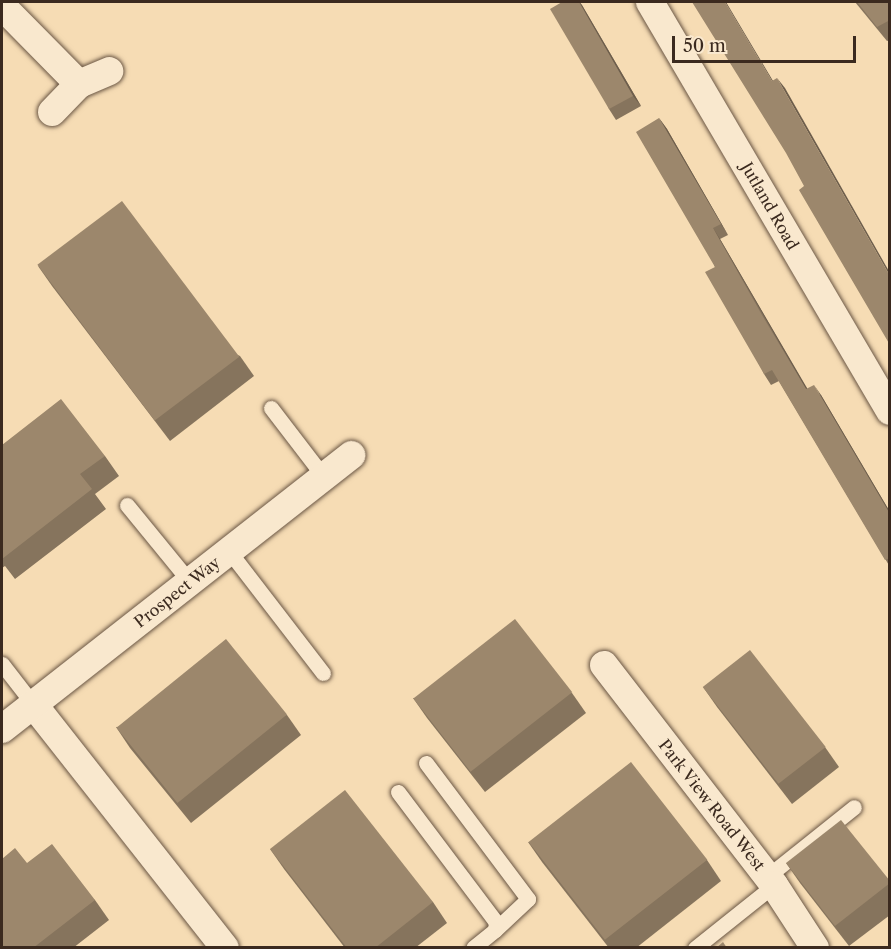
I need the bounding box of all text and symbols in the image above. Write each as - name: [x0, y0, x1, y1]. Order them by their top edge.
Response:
- scale bar: [675, 24, 860, 62]
- text: 50 m: [683, 35, 726, 57]
- street label: Jutland Road: [737, 159, 803, 253]
- street label: Prospect Way: [130, 552, 224, 632]
- street label: Park View Road West: [654, 735, 770, 875]

